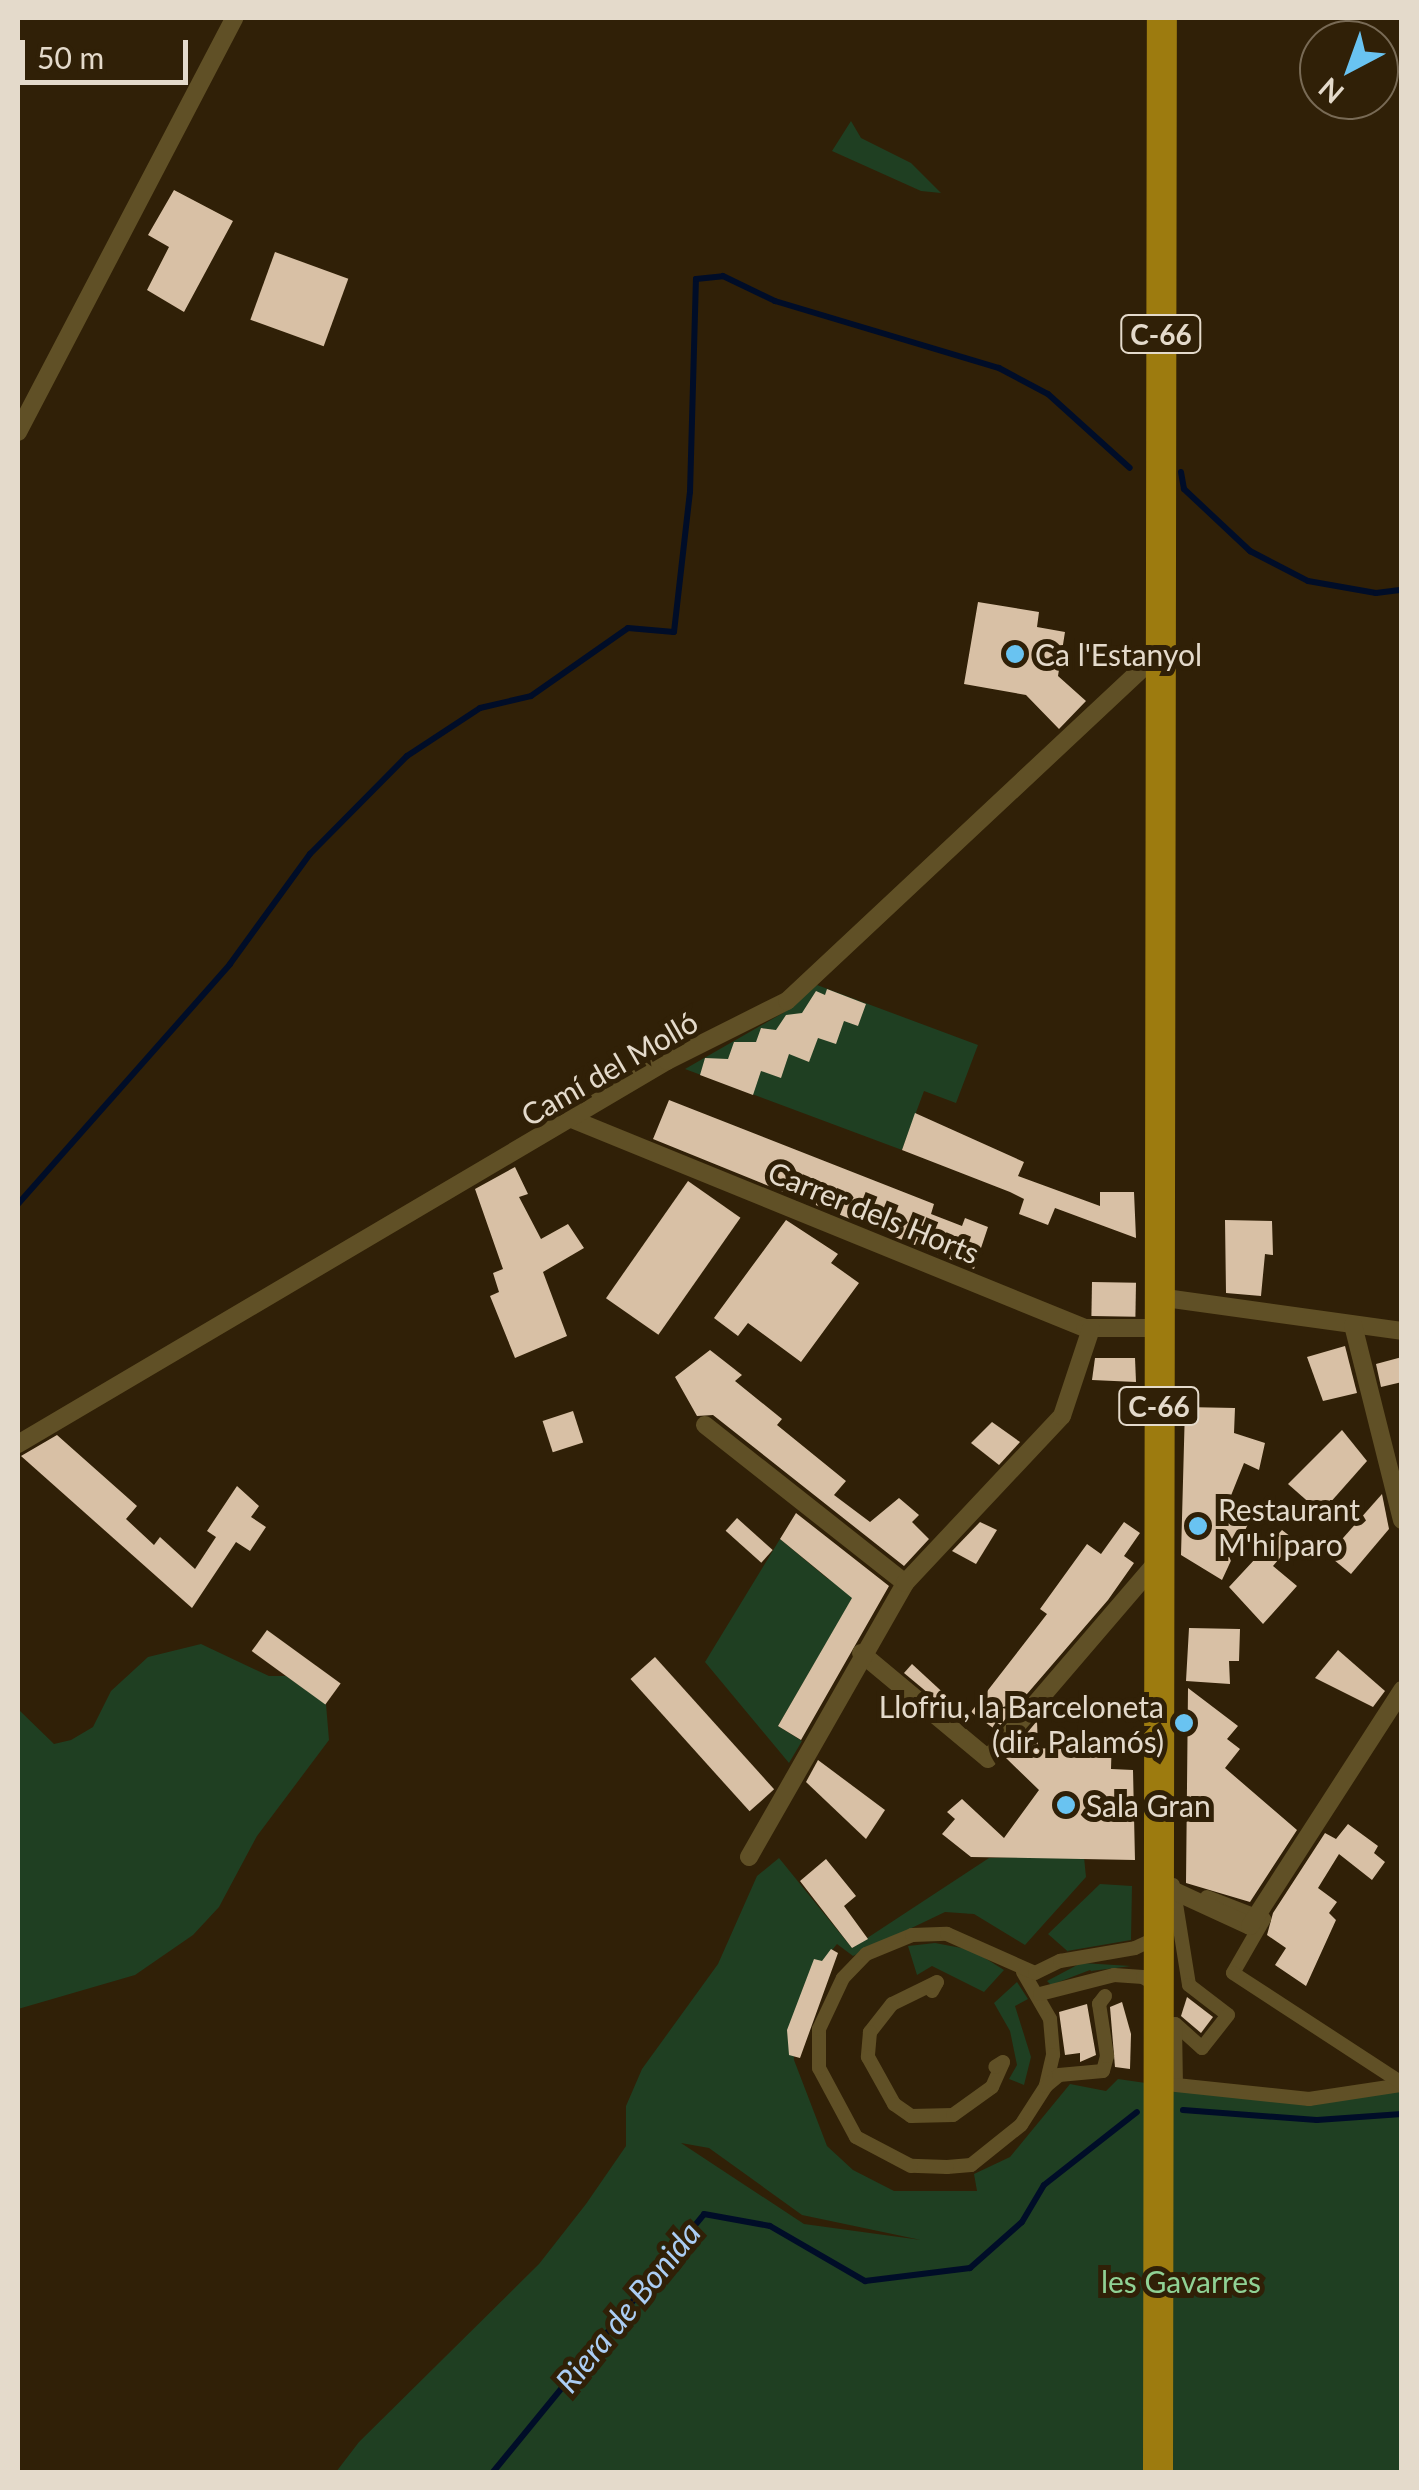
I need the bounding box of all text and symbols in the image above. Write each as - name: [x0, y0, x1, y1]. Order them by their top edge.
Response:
- scale bar: [25, 20, 192, 82]
- north arrow: [1299, 20, 1399, 120]
- text: 50 m: [37, 39, 104, 75]
- text: N: [1311, 71, 1350, 111]
- road number: C-66: [1118, 311, 1204, 357]
- place label: Ca l'Estanyol: [1035, 636, 1202, 672]
- marker: Ca l'Estanyol: [1004, 643, 1026, 665]
- street label: Camí del Molló: [514, 1003, 704, 1133]
- street label: Carrer dels Horts: [763, 1153, 985, 1271]
- road number: C-66: [1116, 1383, 1202, 1429]
- place label: Restaurant M'hi paro: [1218, 1491, 1360, 1562]
- marker: Restaurant M'hi paro: [1187, 1515, 1209, 1537]
- place label: Llofriu, la Barceloneta (dir. Palamós): [879, 1688, 1164, 1758]
- marker: Llofriu, la Barceloneta (dir. Palamós): [1173, 1712, 1195, 1734]
- place label: Sala Gran: [1086, 1787, 1211, 1823]
- marker: Sala Gran: [1055, 1794, 1077, 1816]
- water label: Riera de Bonida: [548, 2214, 708, 2400]
- park label: les Gavarres: [1101, 2263, 1261, 2299]

